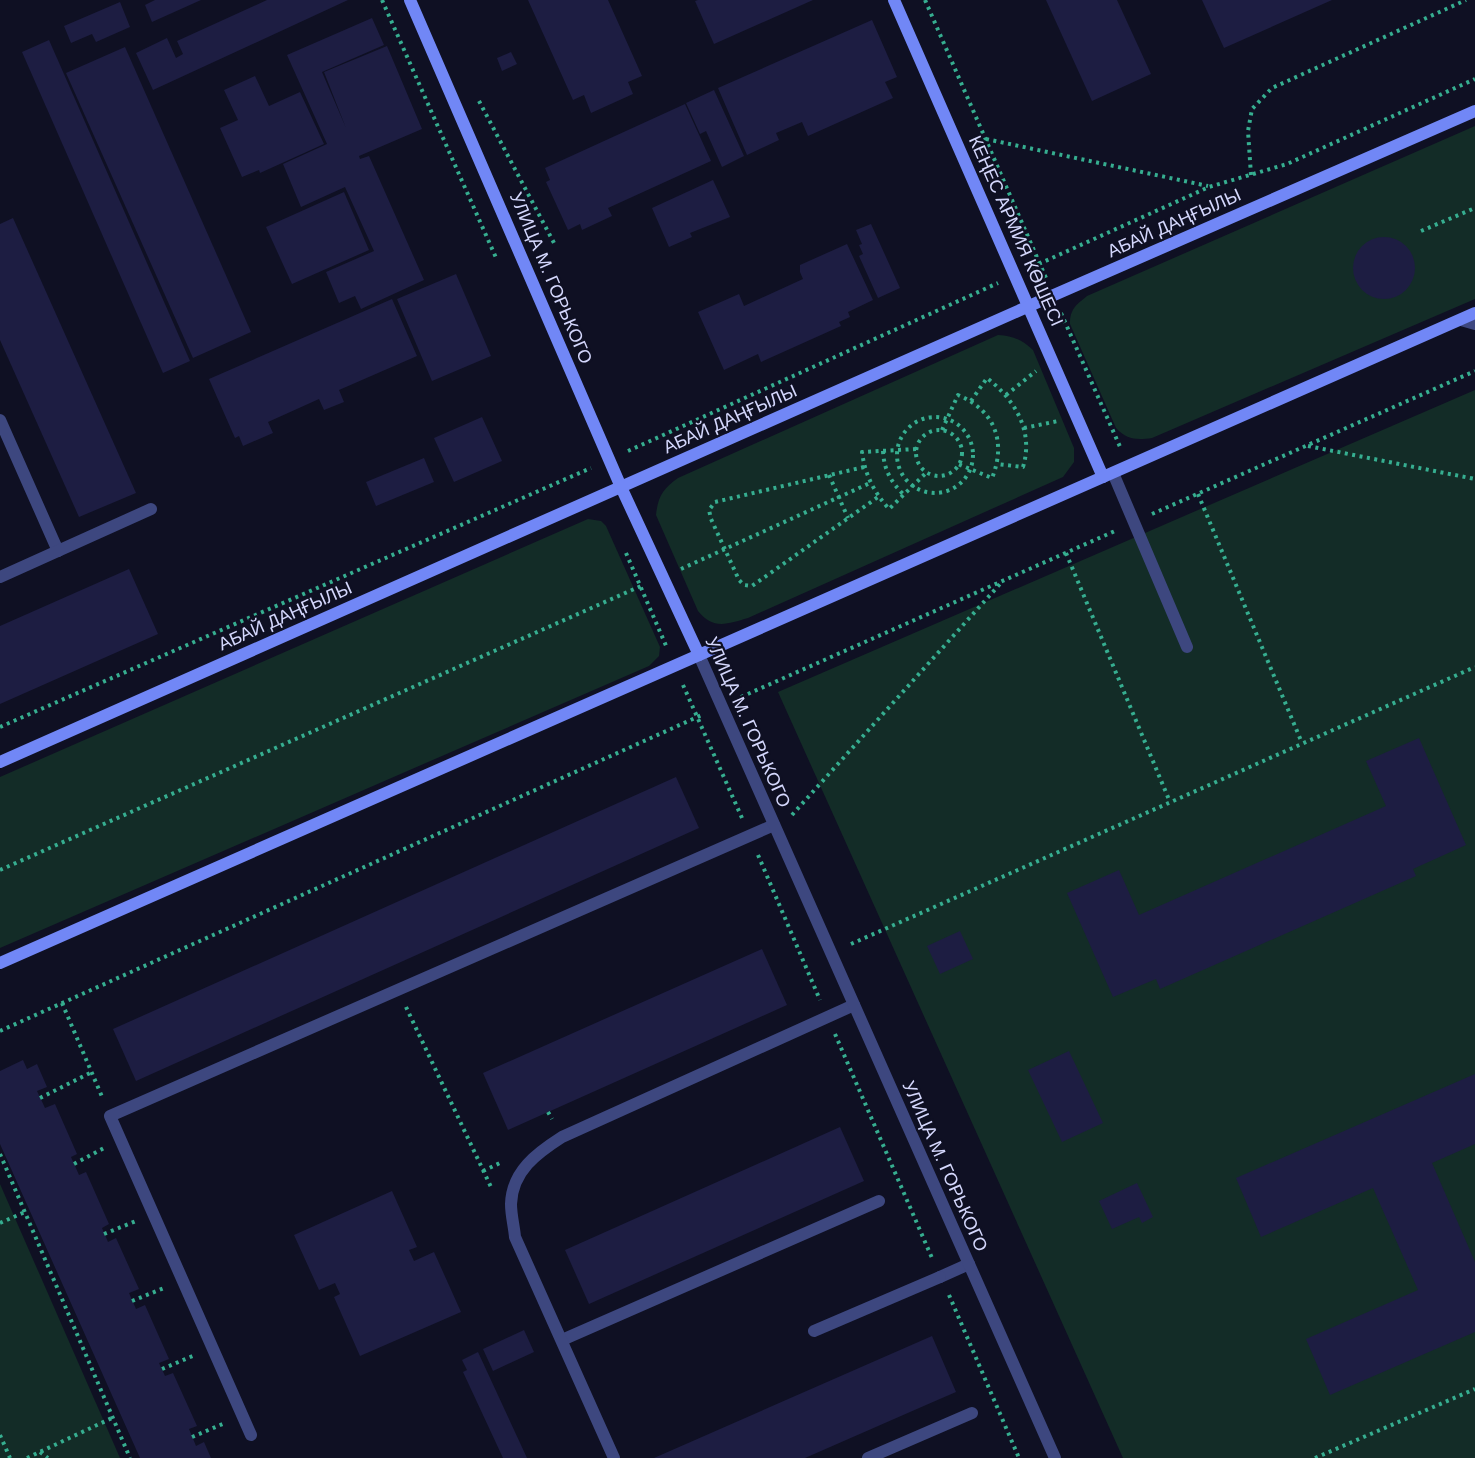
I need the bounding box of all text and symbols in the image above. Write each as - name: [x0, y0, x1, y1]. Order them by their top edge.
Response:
- street label: КЕҢЕС АРМИЯ КӨШЕСІ: [965, 133, 1067, 329]
- street label: АБАЙ ДАҢҒЫЛЫ: [1104, 184, 1244, 261]
- street label: УЛИЦА М. ГОРЬКОГО: [506, 189, 596, 367]
- street label: АБАЙ ДАҢҒЫЛЫ: [660, 380, 800, 457]
- street label: АБАЙ ДАҢҒЫЛЫ: [215, 577, 355, 654]
- street label: УЛИЦА М. ГОРЬКОГО: [701, 634, 795, 810]
- street label: УЛИЦА М. ГОРЬКОГО: [898, 1078, 992, 1254]

